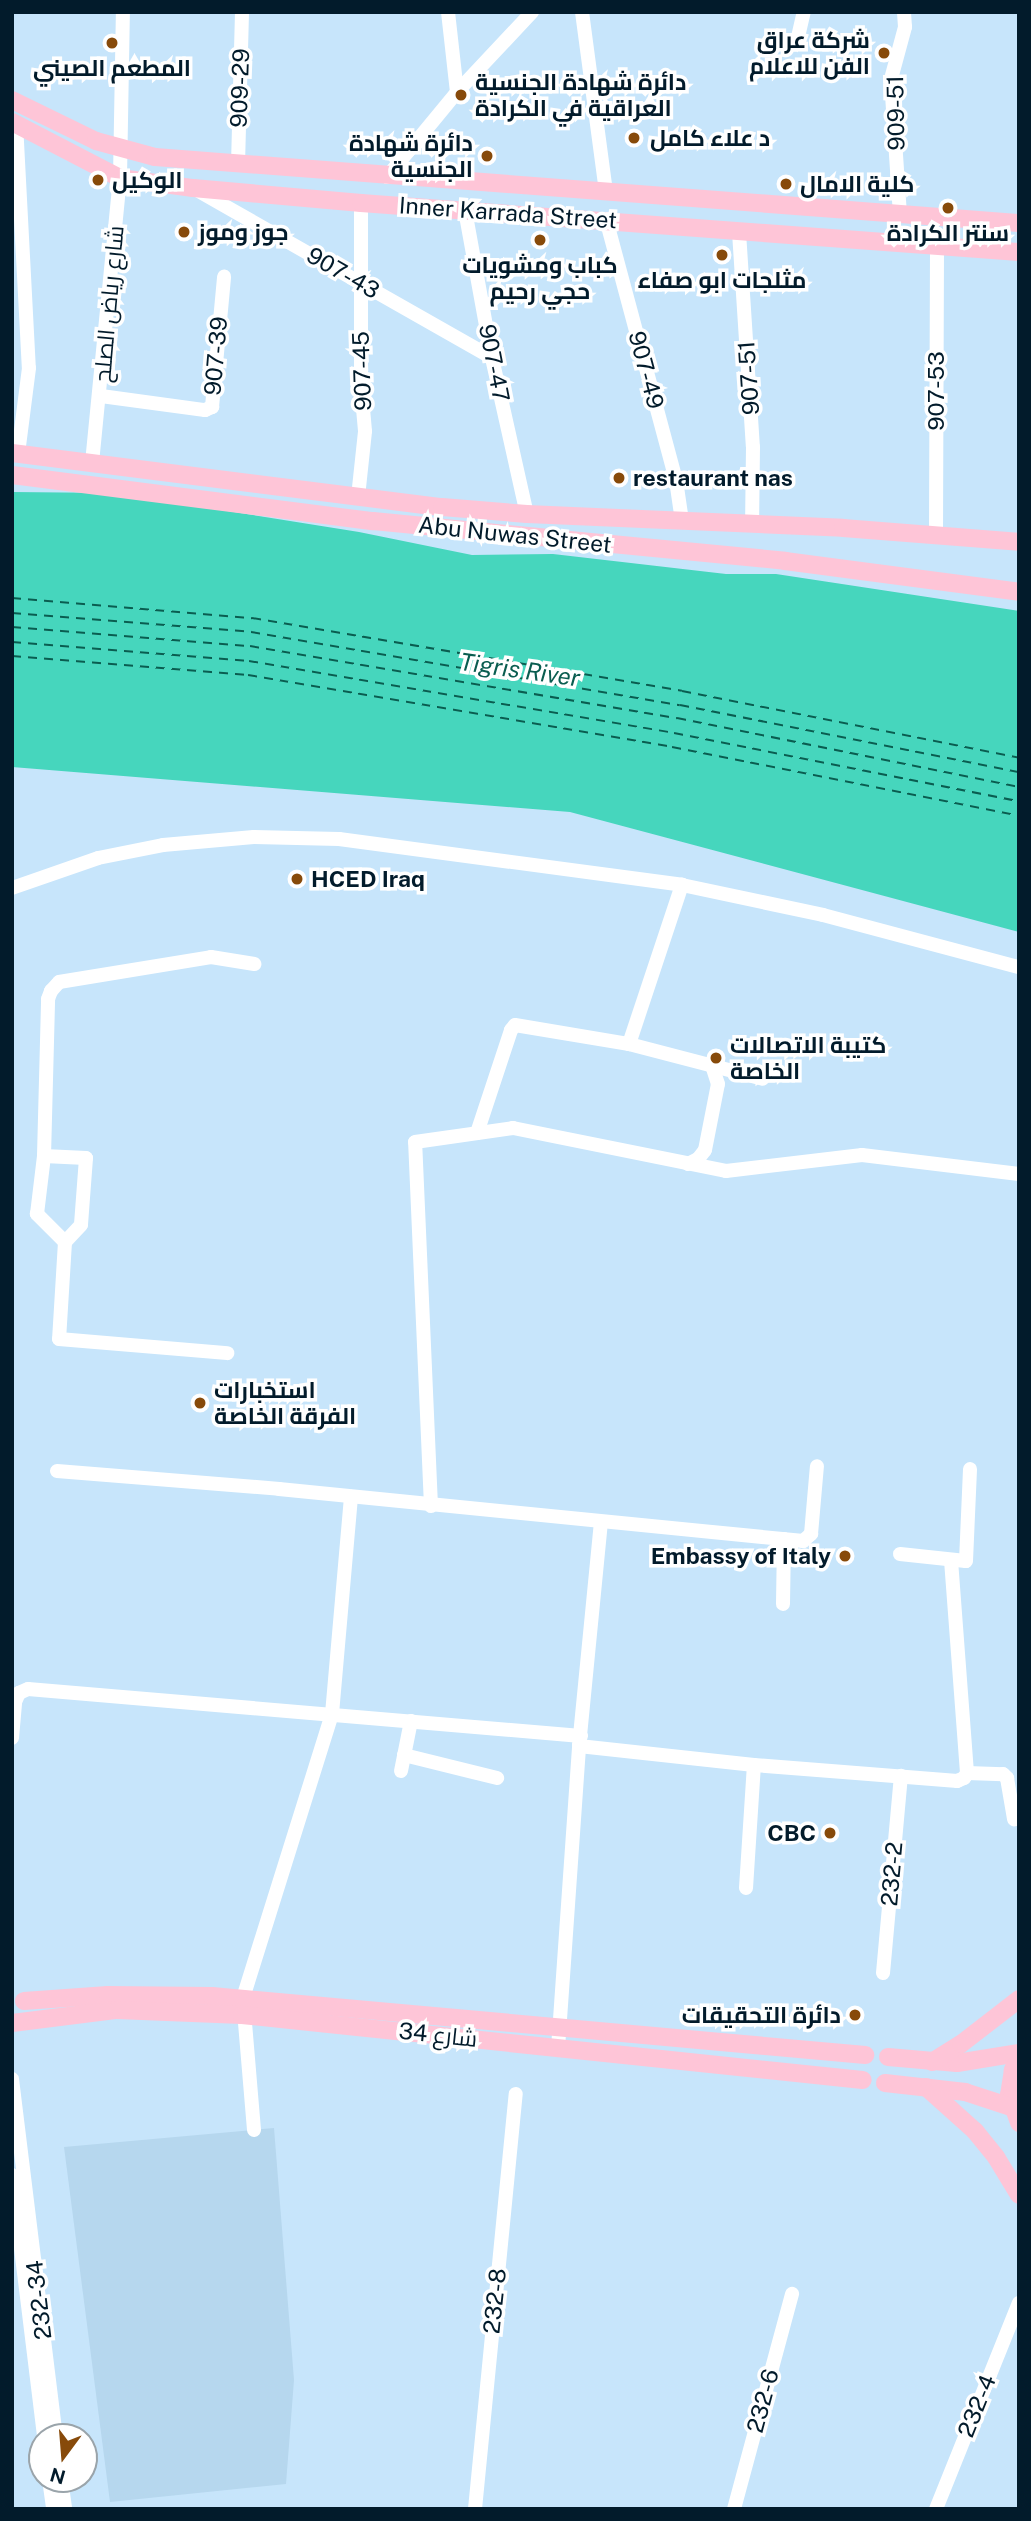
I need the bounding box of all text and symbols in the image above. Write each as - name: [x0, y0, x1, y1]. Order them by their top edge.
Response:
- place label: شركة عراق الفن للاعلام: [749, 26, 870, 80]
- marker: المطعم الصيني: [104, 35, 120, 51]
- marker: شركة عراق الفن للاعلام: [876, 45, 892, 61]
- street label: 909-29: [225, 48, 255, 128]
- place label: المطعم الصيني: [33, 54, 191, 82]
- place label: دائرة شهادة الجنسية العراقية في الكرادة: [475, 68, 686, 122]
- street label: 909-51: [882, 75, 910, 151]
- marker: دائرة شهادة الجنسية العراقية في الكرادة: [453, 87, 469, 103]
- place label: د علاء كامل: [650, 124, 770, 152]
- marker: د علاء كامل: [624, 128, 644, 148]
- place label: دائرة شهادة الجنسية: [349, 129, 473, 183]
- marker: دائرة شهادة الجنسية: [479, 148, 495, 164]
- place label: الوكيل: [112, 166, 182, 194]
- place label: كلية الامال: [800, 170, 914, 198]
- marker: الوكيل: [90, 172, 106, 188]
- marker: كلية الامال: [778, 176, 794, 192]
- street label: Inner Karrada Street: [398, 192, 618, 234]
- marker: سنتر الكرادة: [940, 200, 956, 216]
- place label: جوز وموز: [198, 218, 288, 246]
- place label: سنتر الكرادة: [887, 219, 1009, 247]
- street label: شارع رياض الصلح: [88, 224, 130, 384]
- marker: جوز وموز: [176, 224, 192, 240]
- marker: كباب ومشويات حجي رحيم: [532, 232, 548, 248]
- street label: 907-43: [302, 241, 384, 305]
- marker: مثلجات ابو صفاء: [714, 247, 730, 263]
- place label: كباب ومشويات حجي رحيم: [462, 251, 618, 305]
- place label: مثلجات ابو صفاء: [637, 266, 807, 294]
- street label: 907-39: [199, 315, 233, 397]
- street label: 907-47: [473, 322, 515, 404]
- street label: 907-49: [622, 328, 670, 412]
- street label: 907-45: [347, 331, 377, 411]
- street label: 907-51: [733, 340, 765, 416]
- street label: 907-53: [922, 351, 950, 431]
- place label: restaurant nas: [633, 464, 793, 492]
- marker: restaurant nas: [611, 470, 627, 486]
- street label: Abu Nuwas Street: [417, 511, 613, 559]
- water label: Tigris River: [458, 647, 582, 693]
- place label: HCED Iraq: [311, 865, 425, 893]
- marker: HCED Iraq: [289, 871, 305, 887]
- place label: كتيبة الاتصالات الخاصة: [730, 1031, 886, 1085]
- marker: كتيبة الاتصالات الخاصة: [708, 1050, 724, 1066]
- place label: استخبارات الفرقة الخاصة: [214, 1376, 356, 1430]
- marker: استخبارات الفرقة الخاصة: [192, 1395, 208, 1411]
- place label: Embassy of Italy: [650, 1542, 831, 1570]
- marker: Embassy of Italy: [837, 1548, 853, 1564]
- place label: CBC: [767, 1819, 816, 1847]
- marker: CBC: [822, 1825, 838, 1841]
- street label: 232-2: [875, 1841, 909, 1907]
- place label: دائرة التحقيقات: [682, 2001, 841, 2029]
- marker: دائرة التحقيقات: [847, 2007, 863, 2023]
- street label: شارع 34: [397, 2017, 479, 2053]
- street label: 232-34: [20, 2259, 58, 2341]
- street label: 232-8: [478, 2267, 512, 2335]
- street label: 232-6: [741, 2366, 785, 2436]
- street label: 232-4: [952, 2371, 1002, 2441]
- north arrow: [28, 2423, 98, 2493]
- text: N: [48, 2464, 68, 2489]

